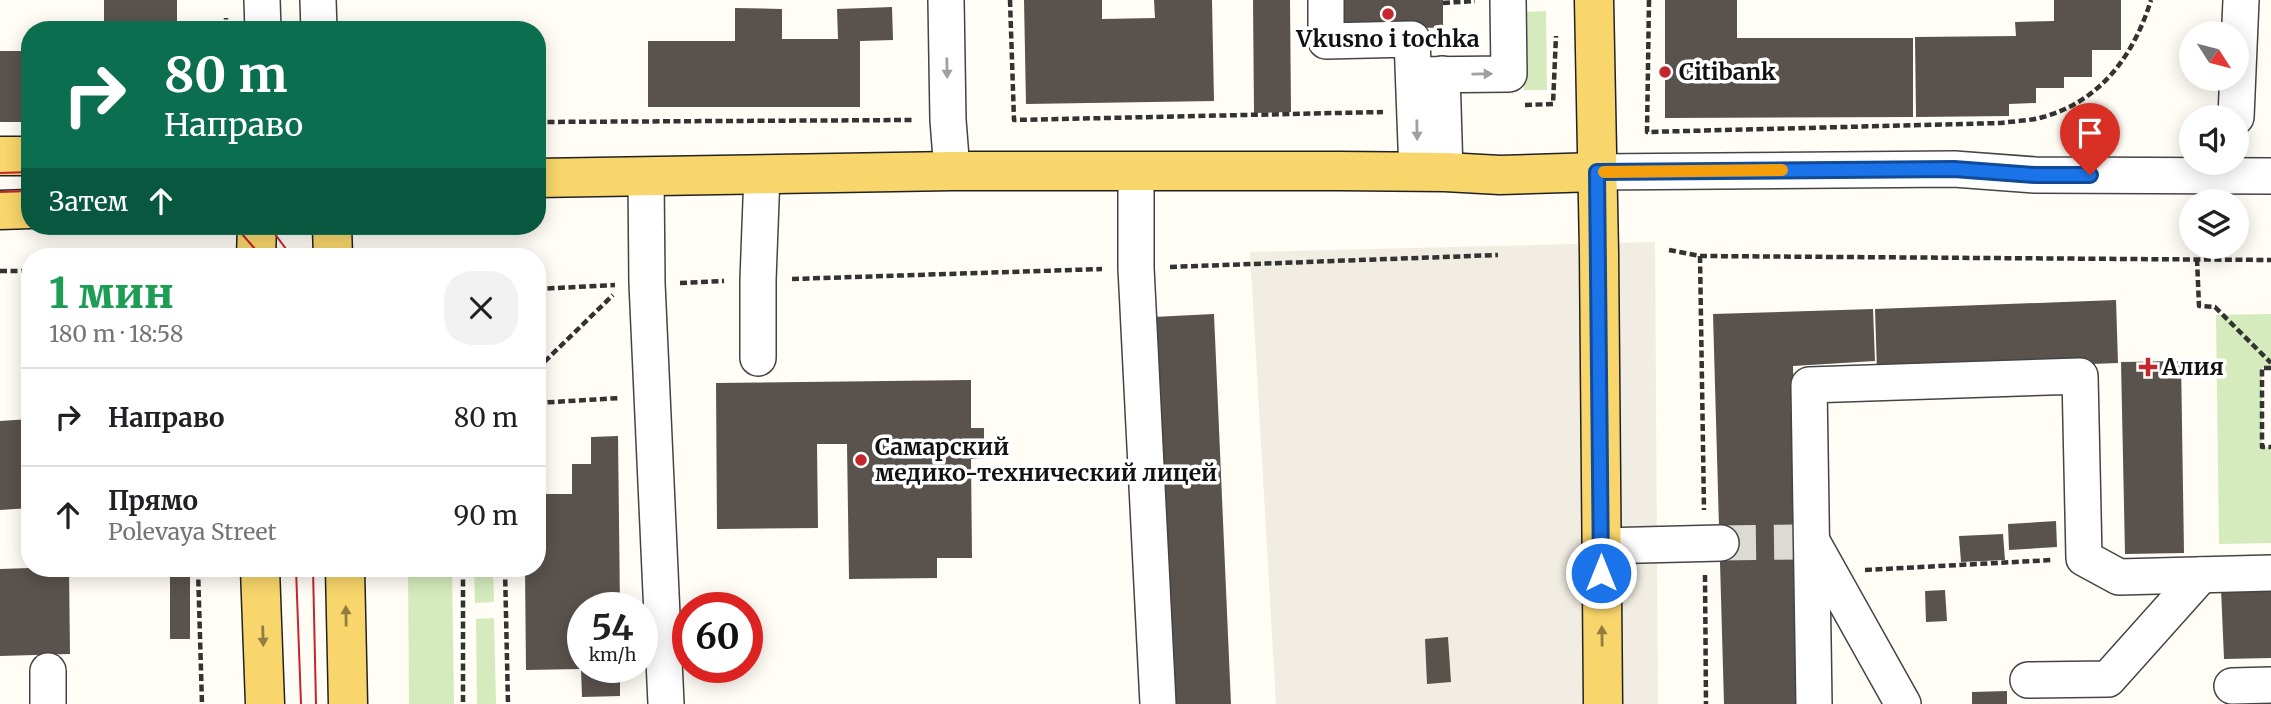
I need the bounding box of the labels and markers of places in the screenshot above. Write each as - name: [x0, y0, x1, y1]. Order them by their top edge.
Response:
- marker: Vkusno i tochka: [1380, 6, 1396, 22]
- place label: Vkusno i tochka: [1295, 24, 1480, 53]
- place label: Citibank: [1679, 57, 1776, 86]
- marker: Citibank: [1657, 64, 1673, 80]
- pin: [2060, 103, 2120, 175]
- place label: Алия: [2161, 352, 2224, 381]
- marker: Алия: [2140, 359, 2156, 375]
- place label: Самарский медико-технический лицей: [875, 432, 1217, 487]
- marker: Самарский медико-технический лицей: [853, 452, 869, 468]

